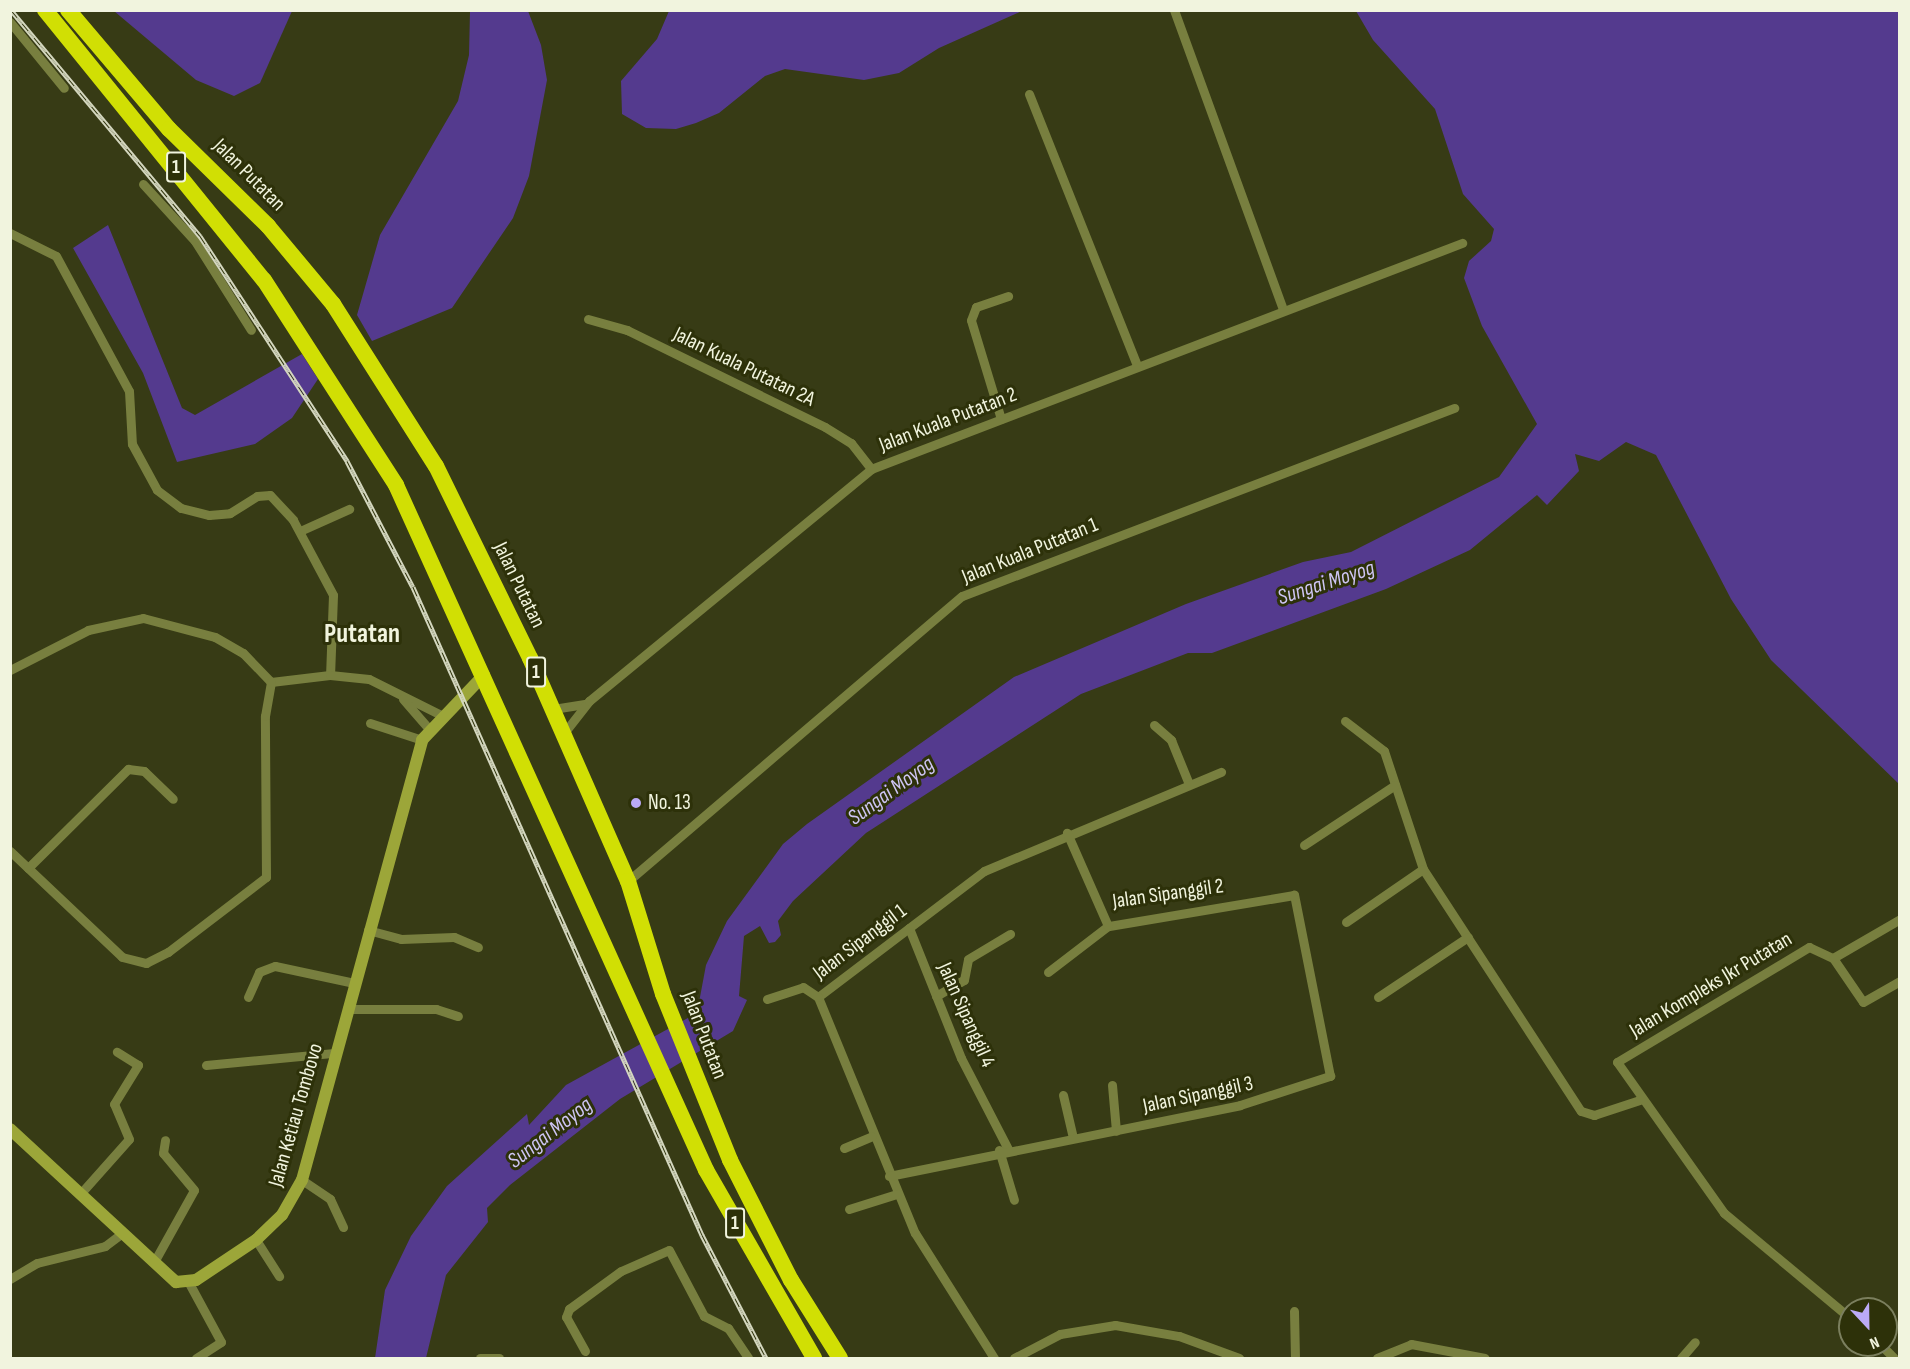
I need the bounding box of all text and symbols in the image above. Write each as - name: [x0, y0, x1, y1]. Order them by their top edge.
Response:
- street label: Jalan Putatan: [208, 134, 290, 216]
- road number: 1: [166, 150, 186, 184]
- street label: Jalan Kuala Putatan 2A: [669, 322, 819, 412]
- street label: Jalan Kuala Putatan 2: [876, 382, 1020, 458]
- street label: Jalan Kuala Putatan 1: [958, 512, 1102, 590]
- street label: Jalan Putatan: [487, 538, 551, 632]
- water label: Sungai Moyog: [1274, 555, 1378, 611]
- district label: Putatan: [324, 619, 400, 651]
- road number: 1: [526, 655, 546, 689]
- water label: Sungai Moyog: [843, 751, 939, 831]
- place label: No. 13: [648, 790, 691, 816]
- marker: No. 13: [629, 796, 643, 810]
- street label: Jalan Sipanggil 2: [1111, 874, 1225, 914]
- street label: Jalan Sipanggil 1: [808, 899, 912, 985]
- street label: Jalan Kompleks Jkr Putatan: [1625, 927, 1797, 1043]
- street label: Jalan Sipanggil 4: [932, 959, 1000, 1071]
- street label: Jalan Putatan: [676, 987, 732, 1083]
- street label: Jalan Ketiau Tombovo: [263, 1040, 329, 1190]
- street label: Jalan Sipanggil 3: [1141, 1071, 1255, 1119]
- water label: Sungai Moyog: [502, 1092, 598, 1174]
- road number: 1: [724, 1206, 746, 1240]
- north arrow: [1838, 1297, 1898, 1357]
- text: N: [1867, 1332, 1882, 1353]

